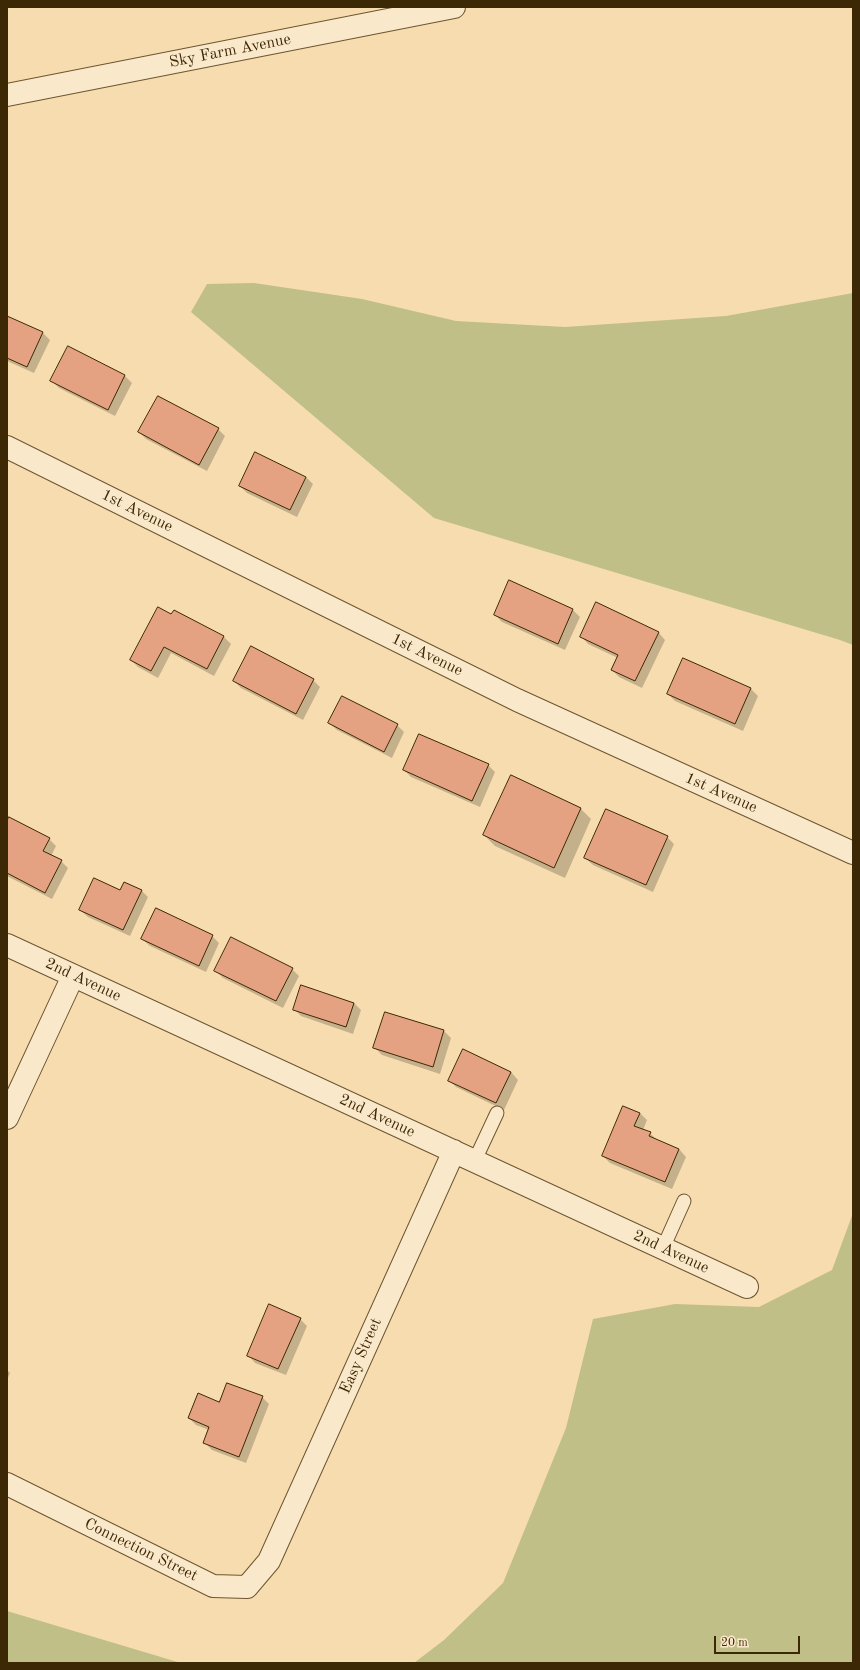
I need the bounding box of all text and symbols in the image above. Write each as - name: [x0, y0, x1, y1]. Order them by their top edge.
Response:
- street label: Sky Farm Avenue: [168, 30, 292, 72]
- street label: 1st Avenue: [98, 485, 176, 537]
- street label: 1st Avenue: [388, 629, 466, 681]
- street label: 1st Avenue: [682, 769, 760, 817]
- street label: 2nd Avenue: [42, 954, 124, 1006]
- street label: 2nd Avenue: [336, 1090, 418, 1142]
- street label: 2nd Avenue: [630, 1226, 712, 1278]
- street label: Easy Street: [336, 1315, 386, 1397]
- street label: Connection Street: [81, 1514, 201, 1586]
- scale bar: [716, 1628, 802, 1654]
- text: 20 m: [721, 1637, 748, 1649]

